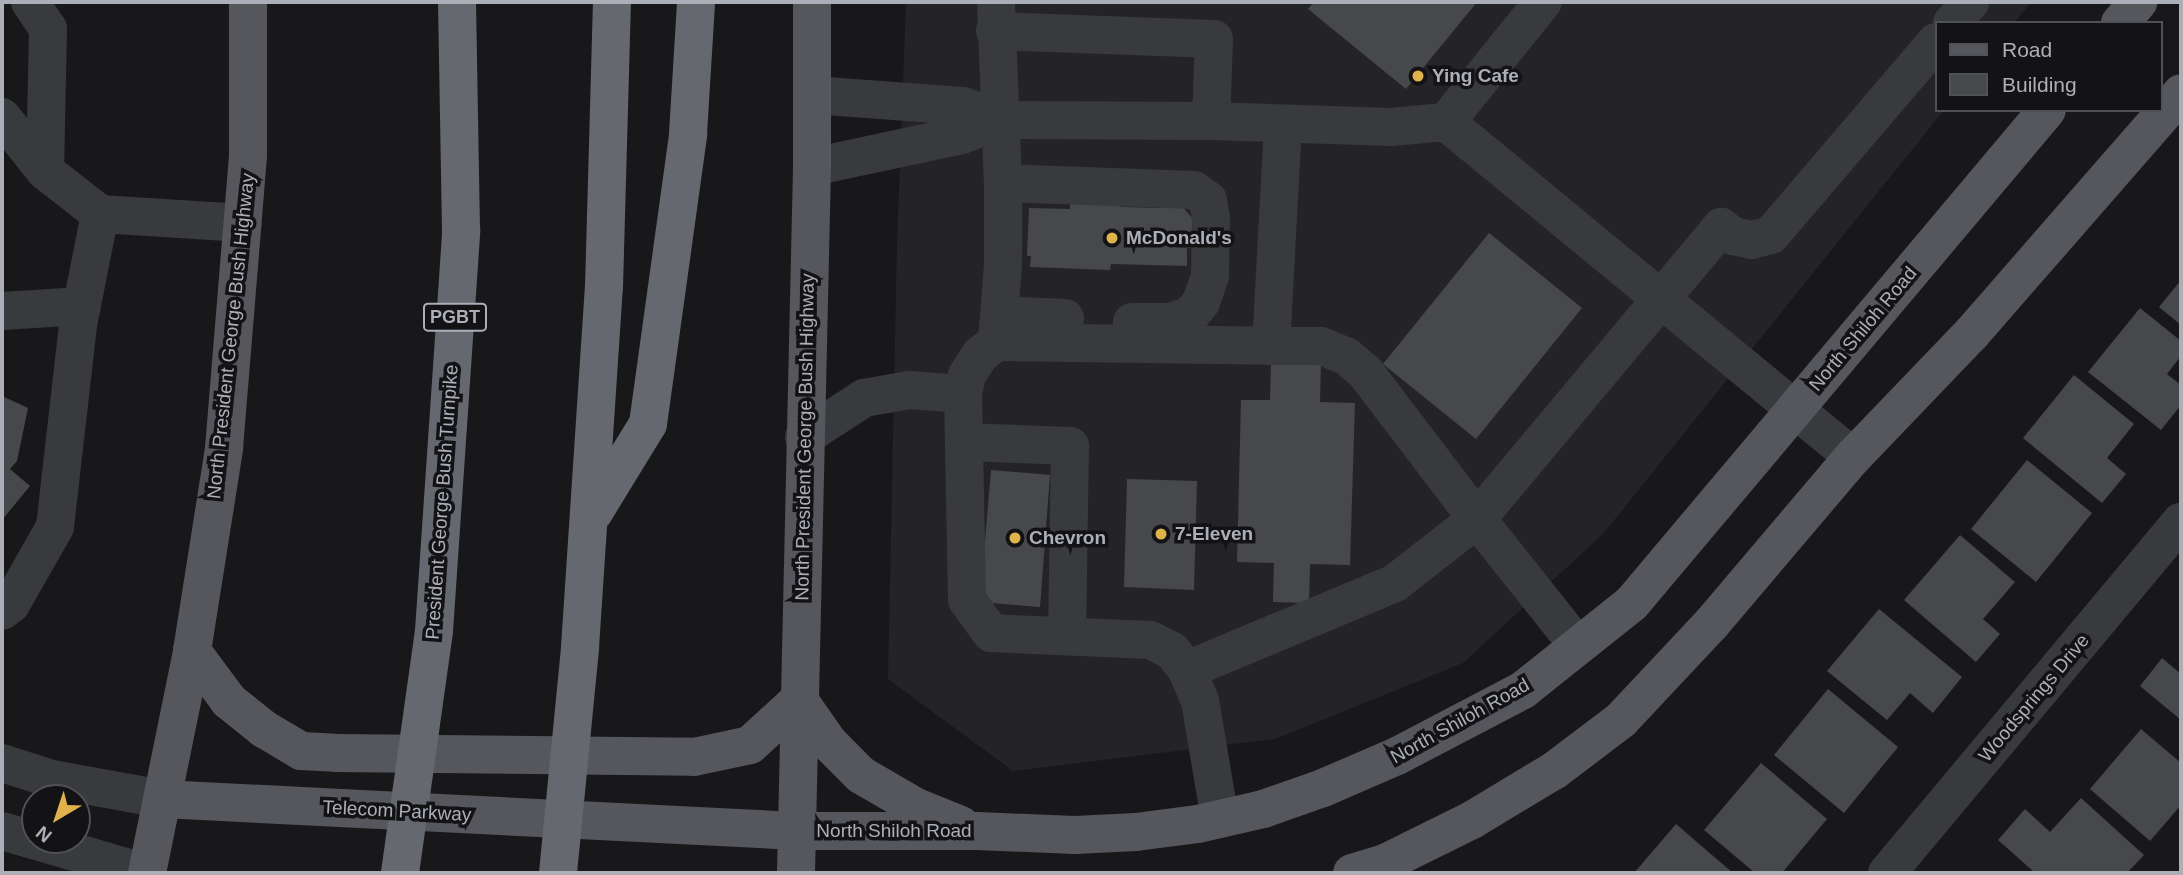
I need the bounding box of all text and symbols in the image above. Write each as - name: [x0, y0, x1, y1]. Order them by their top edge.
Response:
- legend: [1934, 21, 2162, 112]
- text: Road: [2002, 38, 2052, 61]
- place label: Ying Cafe: [1432, 65, 1519, 87]
- marker: Ying Cafe: [1410, 68, 1426, 84]
- text: Building: [2002, 73, 2077, 96]
- street label: North President George Bush Highway: [203, 172, 259, 500]
- place label: McDonald's: [1126, 227, 1232, 249]
- marker: McDonald's: [1104, 230, 1120, 246]
- street label: North Shiloh Road: [1804, 262, 1922, 396]
- street label: North President George Bush Highway: [791, 273, 819, 601]
- road number: PGBT: [422, 302, 488, 332]
- street label: President George Bush Turnpike: [421, 364, 463, 640]
- place label: 7-Eleven: [1175, 523, 1253, 545]
- marker: 7-Eleven: [1153, 526, 1169, 542]
- place label: Chevron: [1029, 527, 1106, 549]
- marker: Chevron: [1007, 530, 1023, 546]
- street label: Woodsprings Drive: [1974, 629, 2094, 767]
- street label: North Shiloh Road: [1387, 673, 1533, 769]
- north arrow: [21, 784, 91, 854]
- street label: Telecom Parkway: [322, 796, 472, 826]
- street label: North Shiloh Road: [816, 820, 972, 842]
- text: N: [32, 822, 56, 847]

